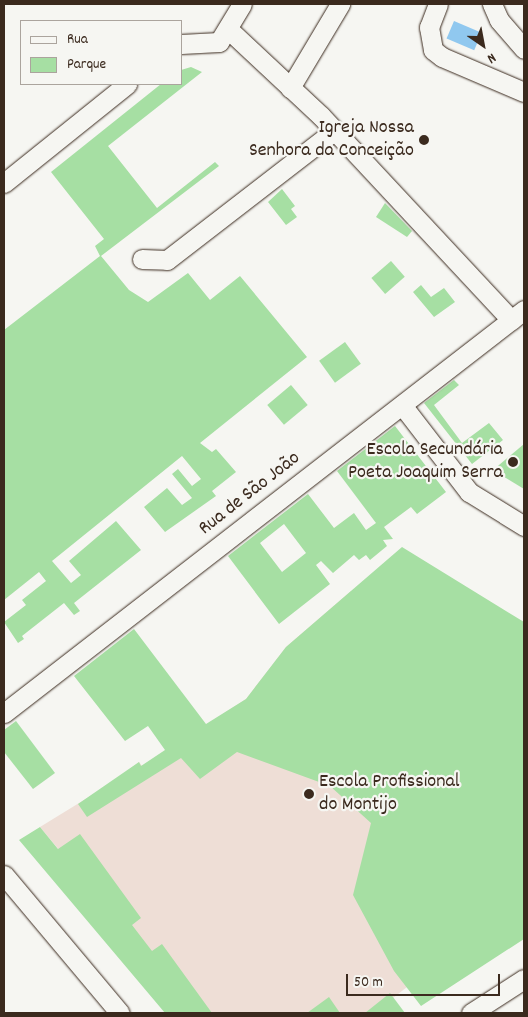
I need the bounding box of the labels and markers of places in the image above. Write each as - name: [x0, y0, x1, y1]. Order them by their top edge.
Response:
- place label: Igreja Nossa Senhora da Conceição: [249, 116, 414, 163]
- marker: Igreja Nossa Senhora da Conceição: [418, 134, 430, 146]
- place label: Escola Secundária Poeta Joaquim Serra: [348, 439, 503, 486]
- marker: Escola Secundária Poeta Joaquim Serra: [507, 456, 519, 468]
- place label: Escola Profissional do Montijo: [319, 770, 460, 817]
- marker: Escola Profissional do Montijo: [303, 788, 315, 800]

